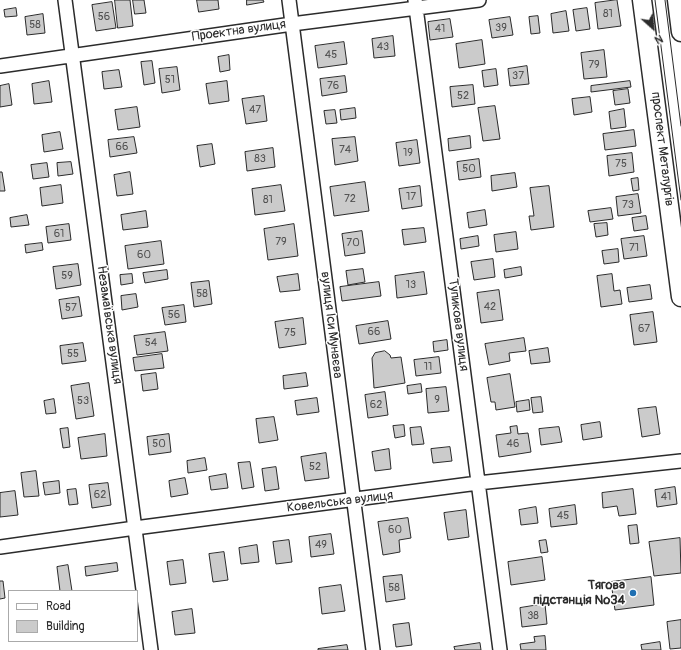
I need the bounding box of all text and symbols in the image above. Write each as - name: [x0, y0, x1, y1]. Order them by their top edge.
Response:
- house number: 81: [603, 7, 613, 21]
- north arrow: [633, 8, 673, 48]
- house number: 56: [98, 10, 110, 24]
- street label: Проектна вулиця: [191, 17, 287, 45]
- house number: 58: [29, 18, 41, 32]
- house number: 39: [495, 21, 507, 35]
- house number: 41: [435, 22, 445, 36]
- text: N: [652, 32, 665, 47]
- house number: 43: [377, 40, 389, 54]
- house number: 45: [325, 48, 337, 62]
- house number: 79: [588, 58, 600, 72]
- house number: 37: [512, 69, 524, 83]
- house number: 51: [165, 73, 175, 87]
- house number: 76: [327, 79, 339, 93]
- house number: 52: [457, 89, 469, 103]
- street label: проспект Металургів: [647, 91, 677, 207]
- house number: 47: [249, 103, 261, 117]
- house number: 66: [116, 140, 128, 154]
- house number: 74: [339, 143, 351, 157]
- house number: 19: [403, 146, 413, 160]
- house number: 83: [254, 152, 266, 166]
- house number: 75: [615, 157, 627, 171]
- house number: 50: [462, 162, 476, 176]
- house number: 17: [406, 190, 416, 204]
- house number: 72: [344, 192, 356, 206]
- house number: 81: [263, 193, 273, 207]
- house number: 73: [622, 198, 634, 212]
- house number: 61: [54, 227, 64, 241]
- house number: 79: [275, 235, 287, 249]
- house number: 70: [346, 236, 360, 250]
- house number: 71: [629, 241, 639, 255]
- house number: 60: [137, 248, 151, 262]
- street label: Незамаївська вулиця: [93, 265, 125, 385]
- house number: 59: [61, 269, 73, 283]
- street label: вулиця Іси Мунаєва: [317, 271, 345, 379]
- house number: 13: [406, 278, 416, 292]
- street label: Тупикова вулиця: [445, 278, 471, 372]
- house number: 58: [196, 287, 208, 301]
- house number: 42: [484, 300, 496, 314]
- house number: 57: [65, 301, 77, 315]
- house number: 56: [168, 308, 180, 322]
- house number: 67: [638, 322, 650, 336]
- house number: 66: [368, 325, 380, 339]
- house number: 75: [284, 326, 296, 340]
- house number: 54: [145, 336, 157, 350]
- house number: 55: [67, 347, 79, 361]
- house number: 11: [424, 360, 432, 374]
- house number: 9: [434, 393, 440, 407]
- house number: 53: [77, 394, 89, 408]
- house number: 62: [370, 398, 382, 412]
- house number: 50: [152, 437, 166, 451]
- house number: 46: [507, 437, 519, 451]
- house number: 52: [309, 460, 321, 474]
- house number: 62: [94, 488, 106, 502]
- street label: Ковельська вулиця: [286, 488, 394, 516]
- house number: 41: [661, 490, 671, 504]
- house number: 45: [557, 509, 569, 523]
- house number: 60: [388, 523, 402, 537]
- house number: 49: [315, 538, 327, 552]
- place label: Тягова пiдстанцiя №34: [533, 578, 625, 609]
- house number: 58: [388, 581, 400, 595]
- marker: Тягова пiдстанцiя №34: [628, 588, 638, 598]
- legend: [8, 590, 138, 642]
- text: Road: [46, 599, 71, 614]
- house number: 38: [527, 609, 539, 623]
- text: Building: [46, 619, 85, 634]

